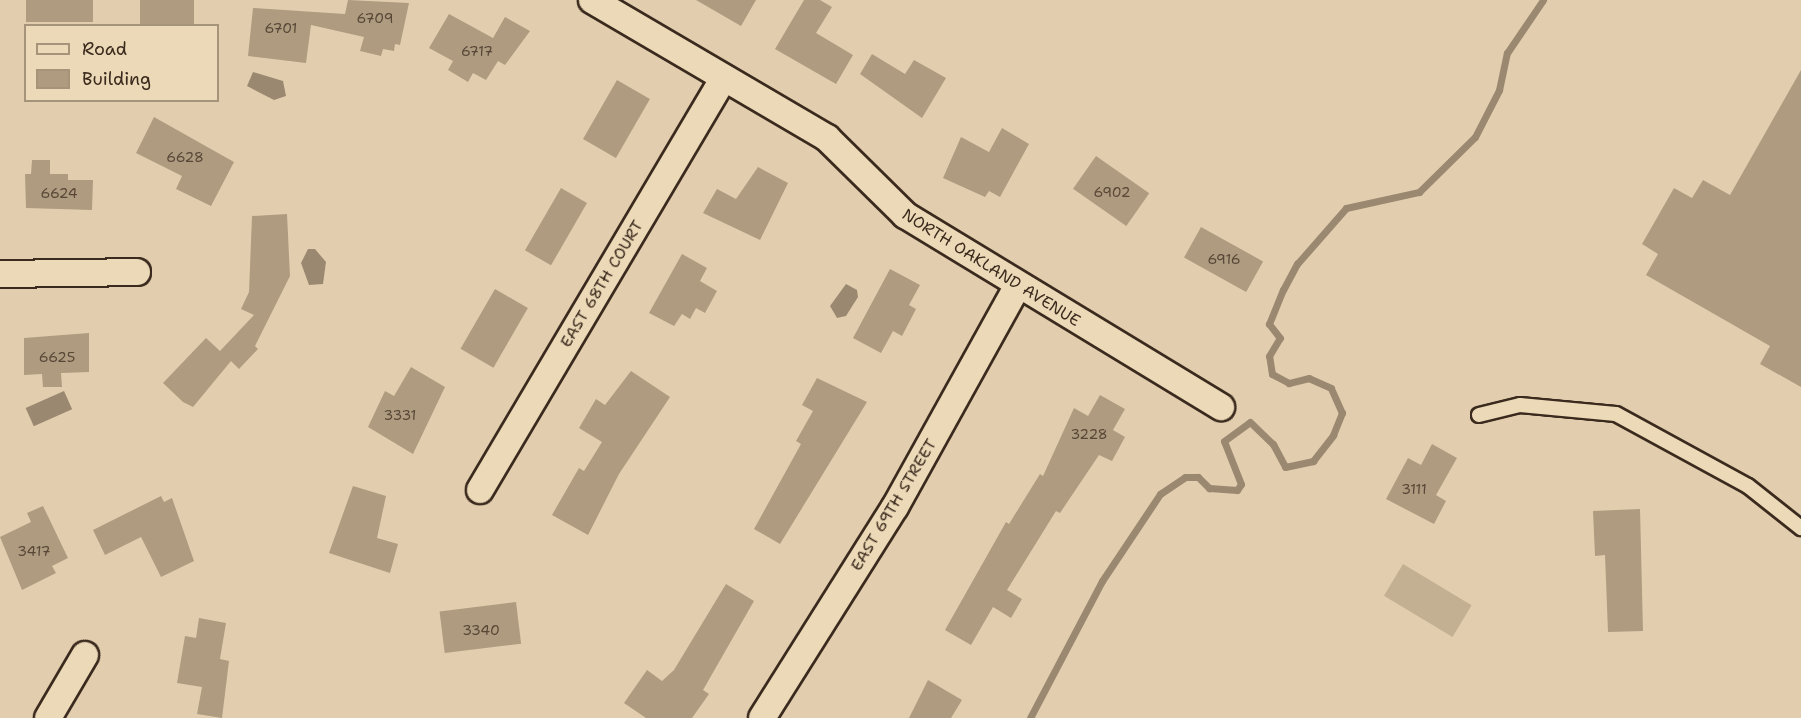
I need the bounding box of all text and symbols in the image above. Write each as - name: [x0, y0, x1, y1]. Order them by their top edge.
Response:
- house number: 6709: [357, 10, 393, 26]
- house number: 6701: [265, 20, 297, 36]
- legend: [24, 24, 219, 102]
- text: Road: [82, 37, 127, 61]
- house number: 6717: [461, 43, 493, 59]
- text: Building: [82, 67, 151, 91]
- house number: 6628: [166, 149, 204, 165]
- house number: 6902: [1093, 184, 1131, 200]
- house number: 6624: [40, 185, 78, 201]
- street label: NORTH OAKLAND AVENUE: [898, 205, 1084, 331]
- street label: EAST 68TH COURT: [556, 217, 648, 351]
- house number: 6916: [1207, 251, 1241, 267]
- house number: 6625: [39, 349, 75, 365]
- house number: 3331: [384, 407, 416, 423]
- house number: 3228: [1070, 426, 1108, 442]
- street label: EAST 69TH STREET: [847, 435, 941, 575]
- house number: 3111: [1401, 481, 1427, 497]
- house number: 3417: [17, 543, 51, 559]
- house number: 3340: [462, 622, 500, 638]

